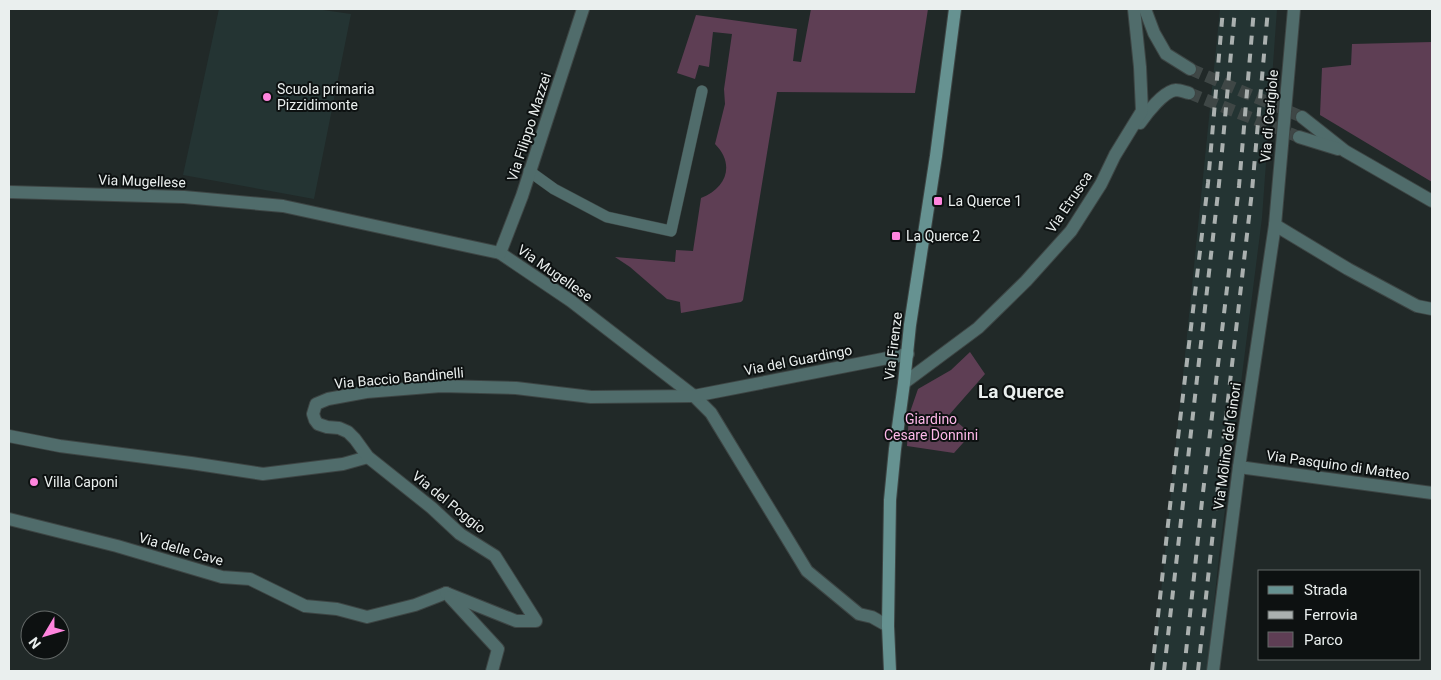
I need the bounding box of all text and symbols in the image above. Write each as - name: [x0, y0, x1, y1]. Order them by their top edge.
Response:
- street label: Via di Cerigiole: [1257, 69, 1281, 163]
- street label: Via Filippo Mazzei: [504, 71, 554, 183]
- place label: Scuola primaria Pizzidimonte: [277, 81, 375, 113]
- marker: Scuola primaria Pizzidimonte: [261, 91, 273, 103]
- street label: Via Etrusca: [1043, 168, 1095, 236]
- street label: Via Mugellese: [98, 171, 186, 191]
- place label: La Querce 1: [948, 193, 1022, 209]
- marker: La Querce 1: [932, 195, 944, 207]
- place label: La Querce 2: [906, 228, 980, 244]
- marker: La Querce 2: [890, 230, 902, 242]
- street label: Via Mugellese: [515, 241, 595, 305]
- street label: Via Firenze: [881, 311, 905, 381]
- street label: Via del Guardingo: [742, 342, 854, 378]
- street label: Via Baccio Bandinelli: [334, 364, 464, 392]
- district label: La Querce: [978, 380, 1064, 403]
- street label: Via Molino del Ginori: [1210, 381, 1244, 511]
- park label: Giardino Cesare Donnini: [884, 411, 978, 443]
- street label: Via Pasquino di Matteo: [1265, 447, 1411, 483]
- street label: Via del Poggio: [409, 468, 489, 536]
- place label: Villa Caponi: [44, 474, 118, 490]
- marker: Villa Caponi: [28, 476, 40, 488]
- street label: Via delle Cave: [137, 529, 225, 569]
- legend: [1258, 570, 1421, 660]
- text: Strada: [1304, 581, 1347, 599]
- text: Ferrovia: [1304, 606, 1358, 624]
- north arrow: [20, 610, 70, 660]
- text: Parco: [1304, 631, 1343, 649]
- text: N: [25, 634, 44, 652]

